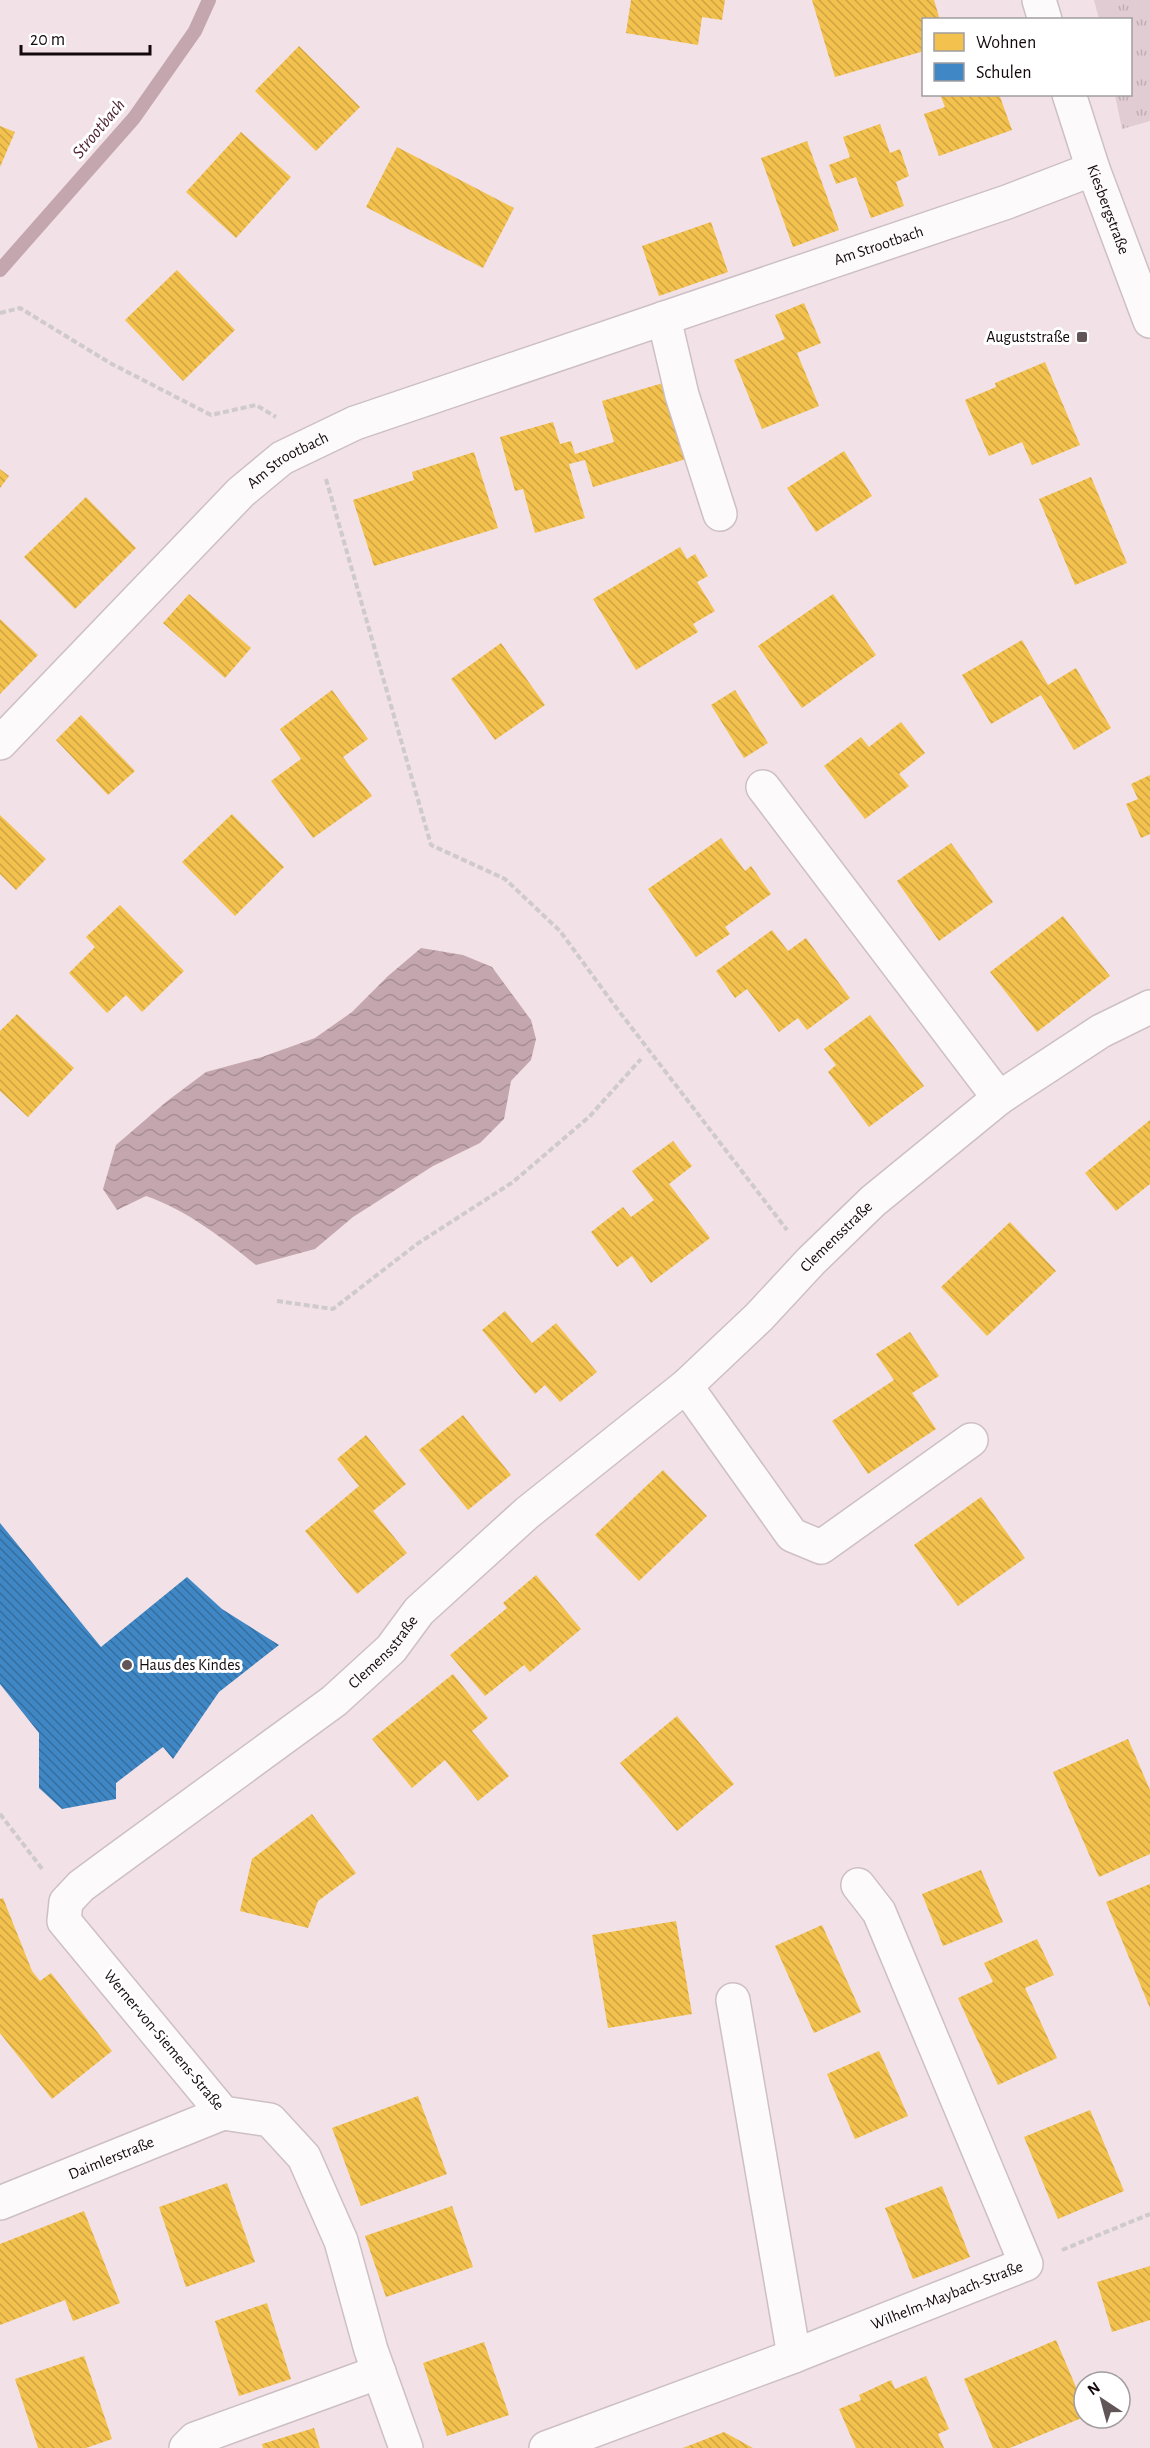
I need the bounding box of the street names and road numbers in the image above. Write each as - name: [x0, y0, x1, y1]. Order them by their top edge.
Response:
- street label: Kiesbergstraße: [1084, 163, 1132, 256]
- street label: Am Strootbach: [832, 223, 925, 268]
- street label: Am Strootbach: [244, 429, 331, 492]
- street label: Clemensstraße: [797, 1198, 875, 1275]
- street label: Clemensstraße: [345, 1613, 421, 1692]
- street label: Werner-von-Siemens-Straße: [101, 1967, 227, 2113]
- street label: Daimlerstraße: [66, 2134, 156, 2182]
- street label: Wilhelm-Maybach-Straße: [869, 2258, 1025, 2333]

